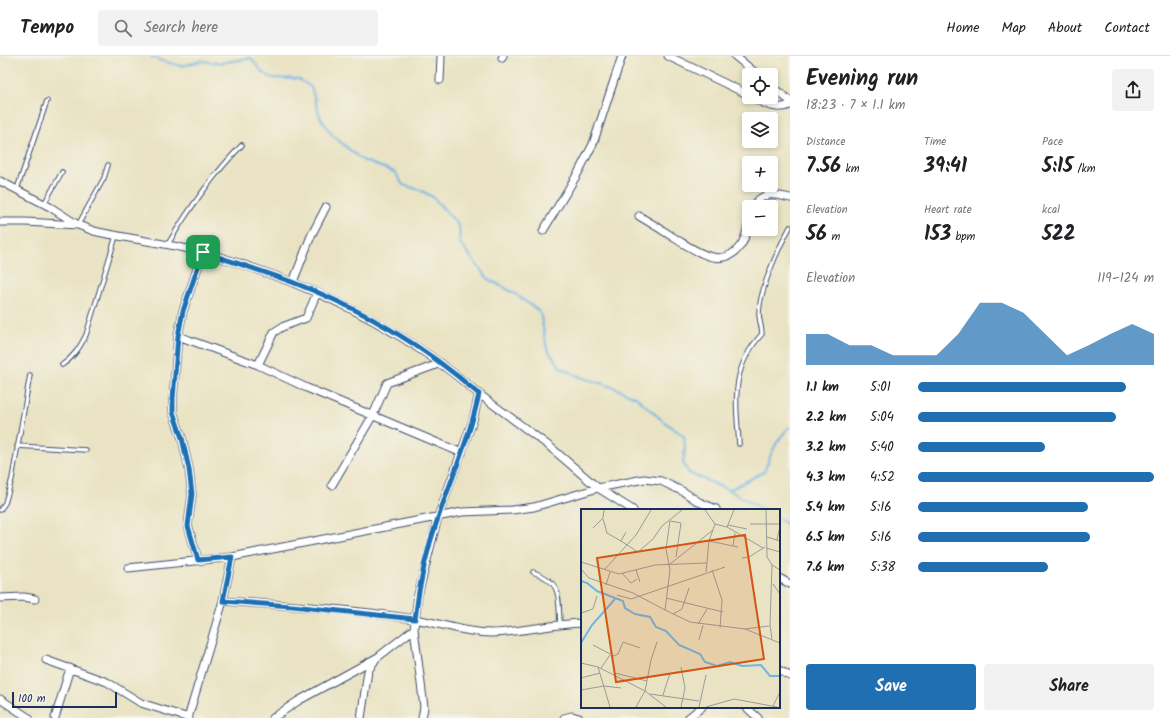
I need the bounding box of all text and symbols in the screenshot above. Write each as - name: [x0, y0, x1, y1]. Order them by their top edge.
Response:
- search box: [98, 10, 378, 46]
- text: Tempo: [20, 13, 74, 43]
- text: Search here: [144, 16, 218, 40]
- icon: search: [112, 17, 134, 39]
- text: Home: [946, 17, 980, 39]
- text: Map: [1002, 17, 1026, 39]
- text: About: [1048, 17, 1082, 39]
- text: Contact: [1104, 17, 1150, 39]
- text: Evening run: [806, 62, 918, 97]
- map controls: [742, 68, 778, 236]
- button: locate: [742, 68, 778, 104]
- button: share: [1112, 69, 1154, 111]
- text: 18:23 · 7 × 1.1 km: [806, 95, 905, 116]
- button: layers: [742, 112, 778, 148]
- text: Distance: [806, 133, 846, 151]
- text: Time: [924, 133, 946, 151]
- text: Pace: [1042, 133, 1063, 151]
- text: 7.56: [806, 151, 841, 183]
- text: 39:41: [924, 151, 967, 183]
- text: 5:15: [1042, 151, 1073, 183]
- button: +: [742, 156, 778, 192]
- text: km: [841, 160, 859, 178]
- text: /km: [1073, 160, 1095, 178]
- button: −: [742, 200, 778, 236]
- text: Elevation: [806, 201, 848, 219]
- text: Heart rate: [924, 201, 972, 219]
- text: kcal: [1042, 201, 1060, 219]
- text: 56: [806, 219, 827, 251]
- text: 153: [924, 219, 951, 251]
- text: 522: [1042, 219, 1075, 251]
- text: m: [827, 228, 840, 246]
- text: bpm: [951, 228, 975, 246]
- pin: [186, 235, 220, 269]
- icon: arrive: [192, 241, 214, 263]
- text: Elevation: [806, 268, 855, 289]
- text: 119–124 m: [1097, 268, 1154, 289]
- text: 1.1 km: [806, 377, 839, 398]
- text: 5:01: [870, 377, 891, 398]
- text: 2.2 km: [806, 407, 846, 428]
- text: 5:04: [870, 407, 894, 428]
- text: 3.2 km: [806, 437, 846, 458]
- text: 5:40: [870, 437, 894, 458]
- text: 4.3 km: [806, 467, 845, 488]
- text: 4:52: [870, 467, 895, 488]
- text: 5.4 km: [806, 497, 845, 518]
- text: 5:16: [870, 497, 892, 518]
- inset map: [581, 509, 780, 708]
- text: 6.5 km: [806, 527, 845, 548]
- text: 5:16: [870, 527, 892, 548]
- text: 7.6 km: [806, 557, 844, 578]
- text: 5:38: [870, 557, 895, 578]
- button: Save: [806, 664, 976, 710]
- button: Share: [984, 664, 1154, 710]
- scale bar: [12, 690, 117, 709]
- text: 100 m: [18, 690, 46, 708]

